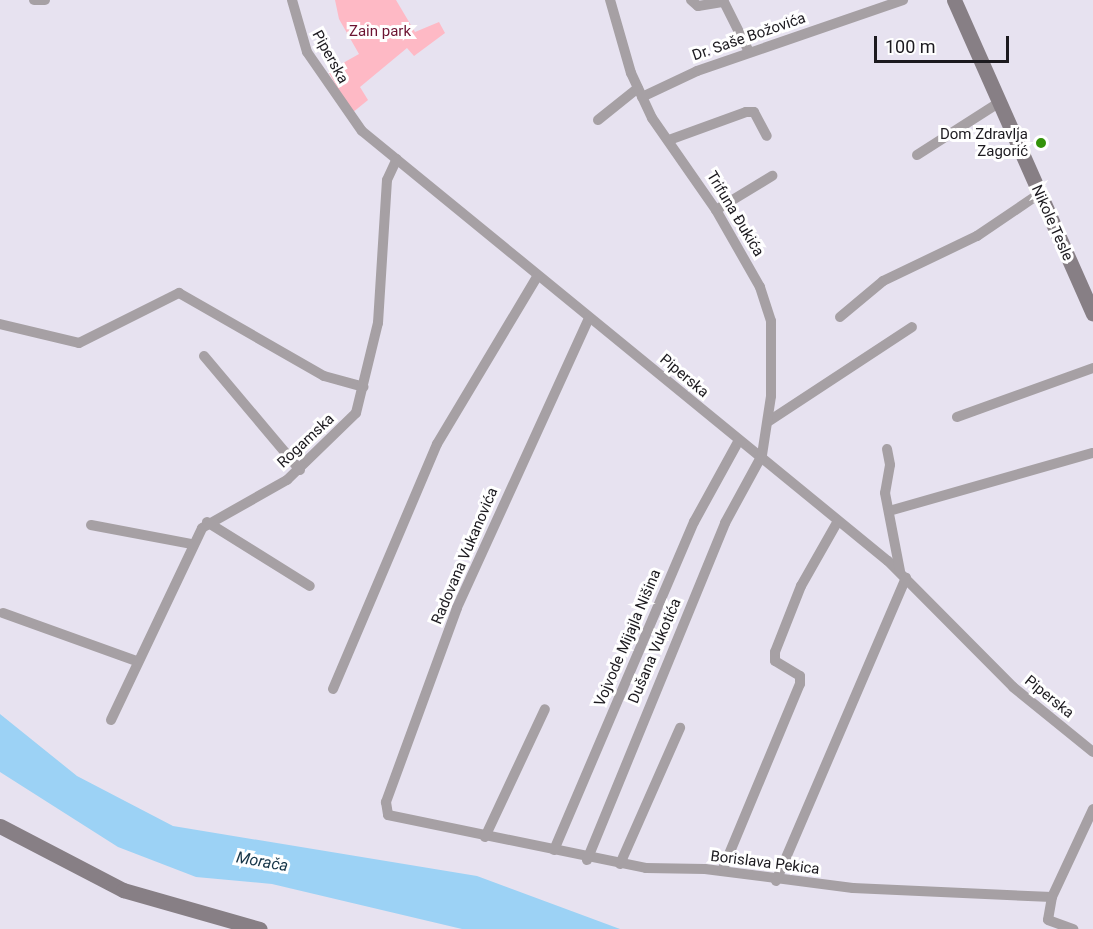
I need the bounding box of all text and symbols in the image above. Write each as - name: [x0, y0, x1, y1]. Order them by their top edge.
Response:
- street label: Dr. Saše Božovića: [690, 9, 808, 65]
- park label: Zain park: [349, 23, 411, 41]
- scale bar: [877, 24, 1012, 62]
- street label: Piperska: [308, 27, 352, 87]
- text: 100 m: [885, 36, 936, 57]
- place label: Dom Zdravlja Zagorić: [940, 125, 1028, 160]
- marker: Dom Zdravlja Zagorić: [1032, 134, 1050, 152]
- street label: Trifuna Đukića: [702, 168, 768, 260]
- street label: Nikole Tesle: [1027, 182, 1077, 264]
- street label: Piperska: [656, 350, 712, 402]
- street label: Rogamska: [274, 410, 338, 472]
- street label: Radovana Vukanovića: [428, 485, 502, 627]
- street label: Vojvode Mijajla Nišina: [591, 567, 665, 709]
- street label: Dušana Vukotića: [625, 596, 685, 706]
- street label: Piperska: [1021, 672, 1077, 722]
- street label: Borislava Pekica: [709, 847, 821, 879]
- water label: Morača: [235, 848, 289, 876]

